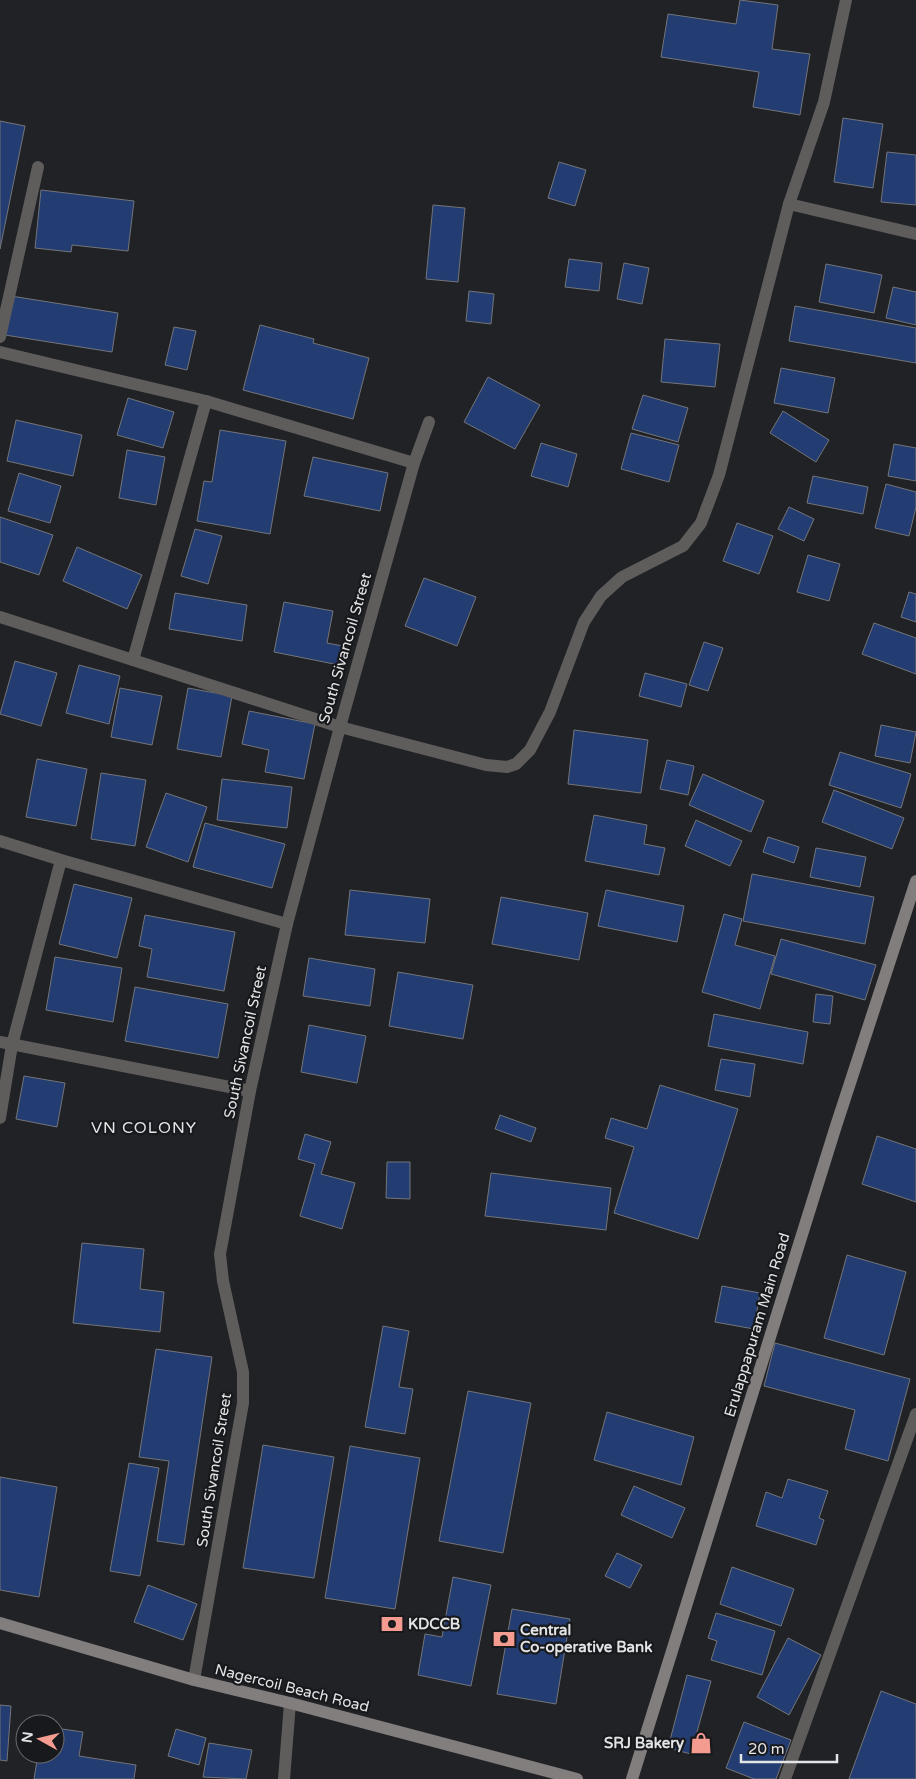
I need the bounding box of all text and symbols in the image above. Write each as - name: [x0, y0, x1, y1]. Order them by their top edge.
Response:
- street label: South Sivancoil Street: [315, 570, 375, 725]
- street label: South Sivancoil Street: [220, 964, 270, 1120]
- district label: VN COLONY: [91, 1118, 197, 1138]
- street label: Erulappapuram Main Road: [720, 1231, 794, 1419]
- street label: South Sivancoil Street: [193, 1391, 235, 1548]
- bank icon: KDCCB: [379, 1611, 405, 1637]
- place label: KDCCB: [408, 1615, 460, 1633]
- place label: Central Co-operative Bank: [520, 1621, 652, 1657]
- bank icon: Central Co-operative Bank: [491, 1626, 517, 1652]
- street label: Nagercoil Beach Road: [213, 1660, 371, 1716]
- north arrow: [15, 1714, 65, 1764]
- shop icon: SRJ Bakery: [688, 1730, 714, 1756]
- text: N: [18, 1731, 37, 1744]
- scale bar: [741, 1732, 837, 1764]
- place label: SRJ Bakery: [604, 1734, 684, 1753]
- text: 20 m: [748, 1740, 785, 1758]

